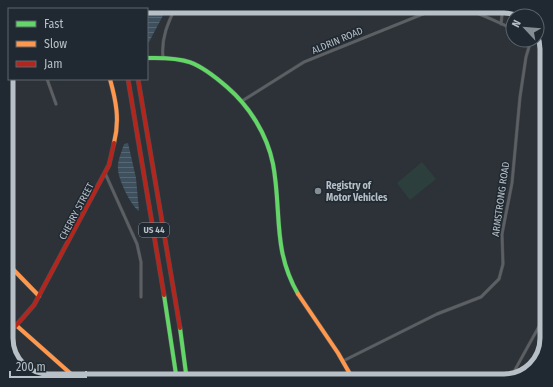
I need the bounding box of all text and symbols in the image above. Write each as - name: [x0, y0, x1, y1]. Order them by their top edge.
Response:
- legend: [8, 8, 148, 80]
- north arrow: [505, 8, 545, 48]
- text: Fast: [44, 17, 63, 31]
- text: N: [509, 18, 524, 30]
- street label: ALDRIN ROAD: [310, 25, 365, 57]
- text: Slow: [44, 37, 67, 51]
- text: Jam: [44, 57, 62, 71]
- street label: ARMSTRONG ROAD: [490, 161, 512, 237]
- place label: Registry of Motor Vehicles: [326, 180, 388, 204]
- street label: CHERRY STREET: [57, 181, 97, 242]
- marker: Registry of Motor Vehicles: [313, 186, 323, 196]
- road number: US 44: [139, 223, 169, 237]
- scale bar: [10, 353, 86, 379]
- text: 200 m: [16, 360, 46, 374]

